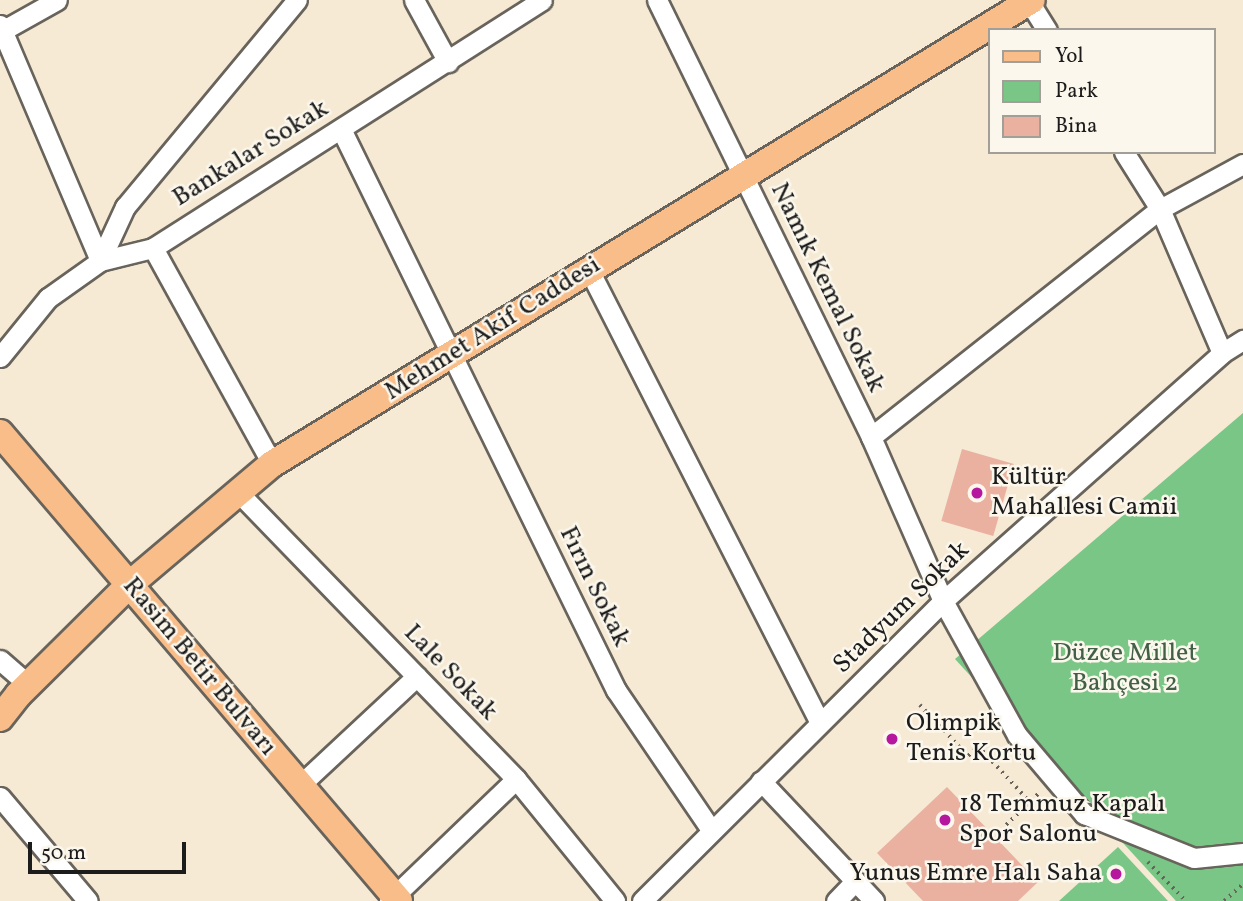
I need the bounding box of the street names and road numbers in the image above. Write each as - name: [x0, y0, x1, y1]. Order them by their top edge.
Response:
- street label: Bankalar Sokak: [167, 94, 335, 214]
- street label: Namık Kemal Sokak: [763, 178, 891, 398]
- street label: Mehmet Akif Caddesi: [380, 251, 606, 407]
- street label: Fırın Sokak: [551, 522, 637, 652]
- street label: Stadyum Sokak: [827, 535, 977, 681]
- street label: Rasim Betir Bulvarı: [115, 571, 283, 763]
- street label: Lale Sokak: [396, 618, 504, 728]

